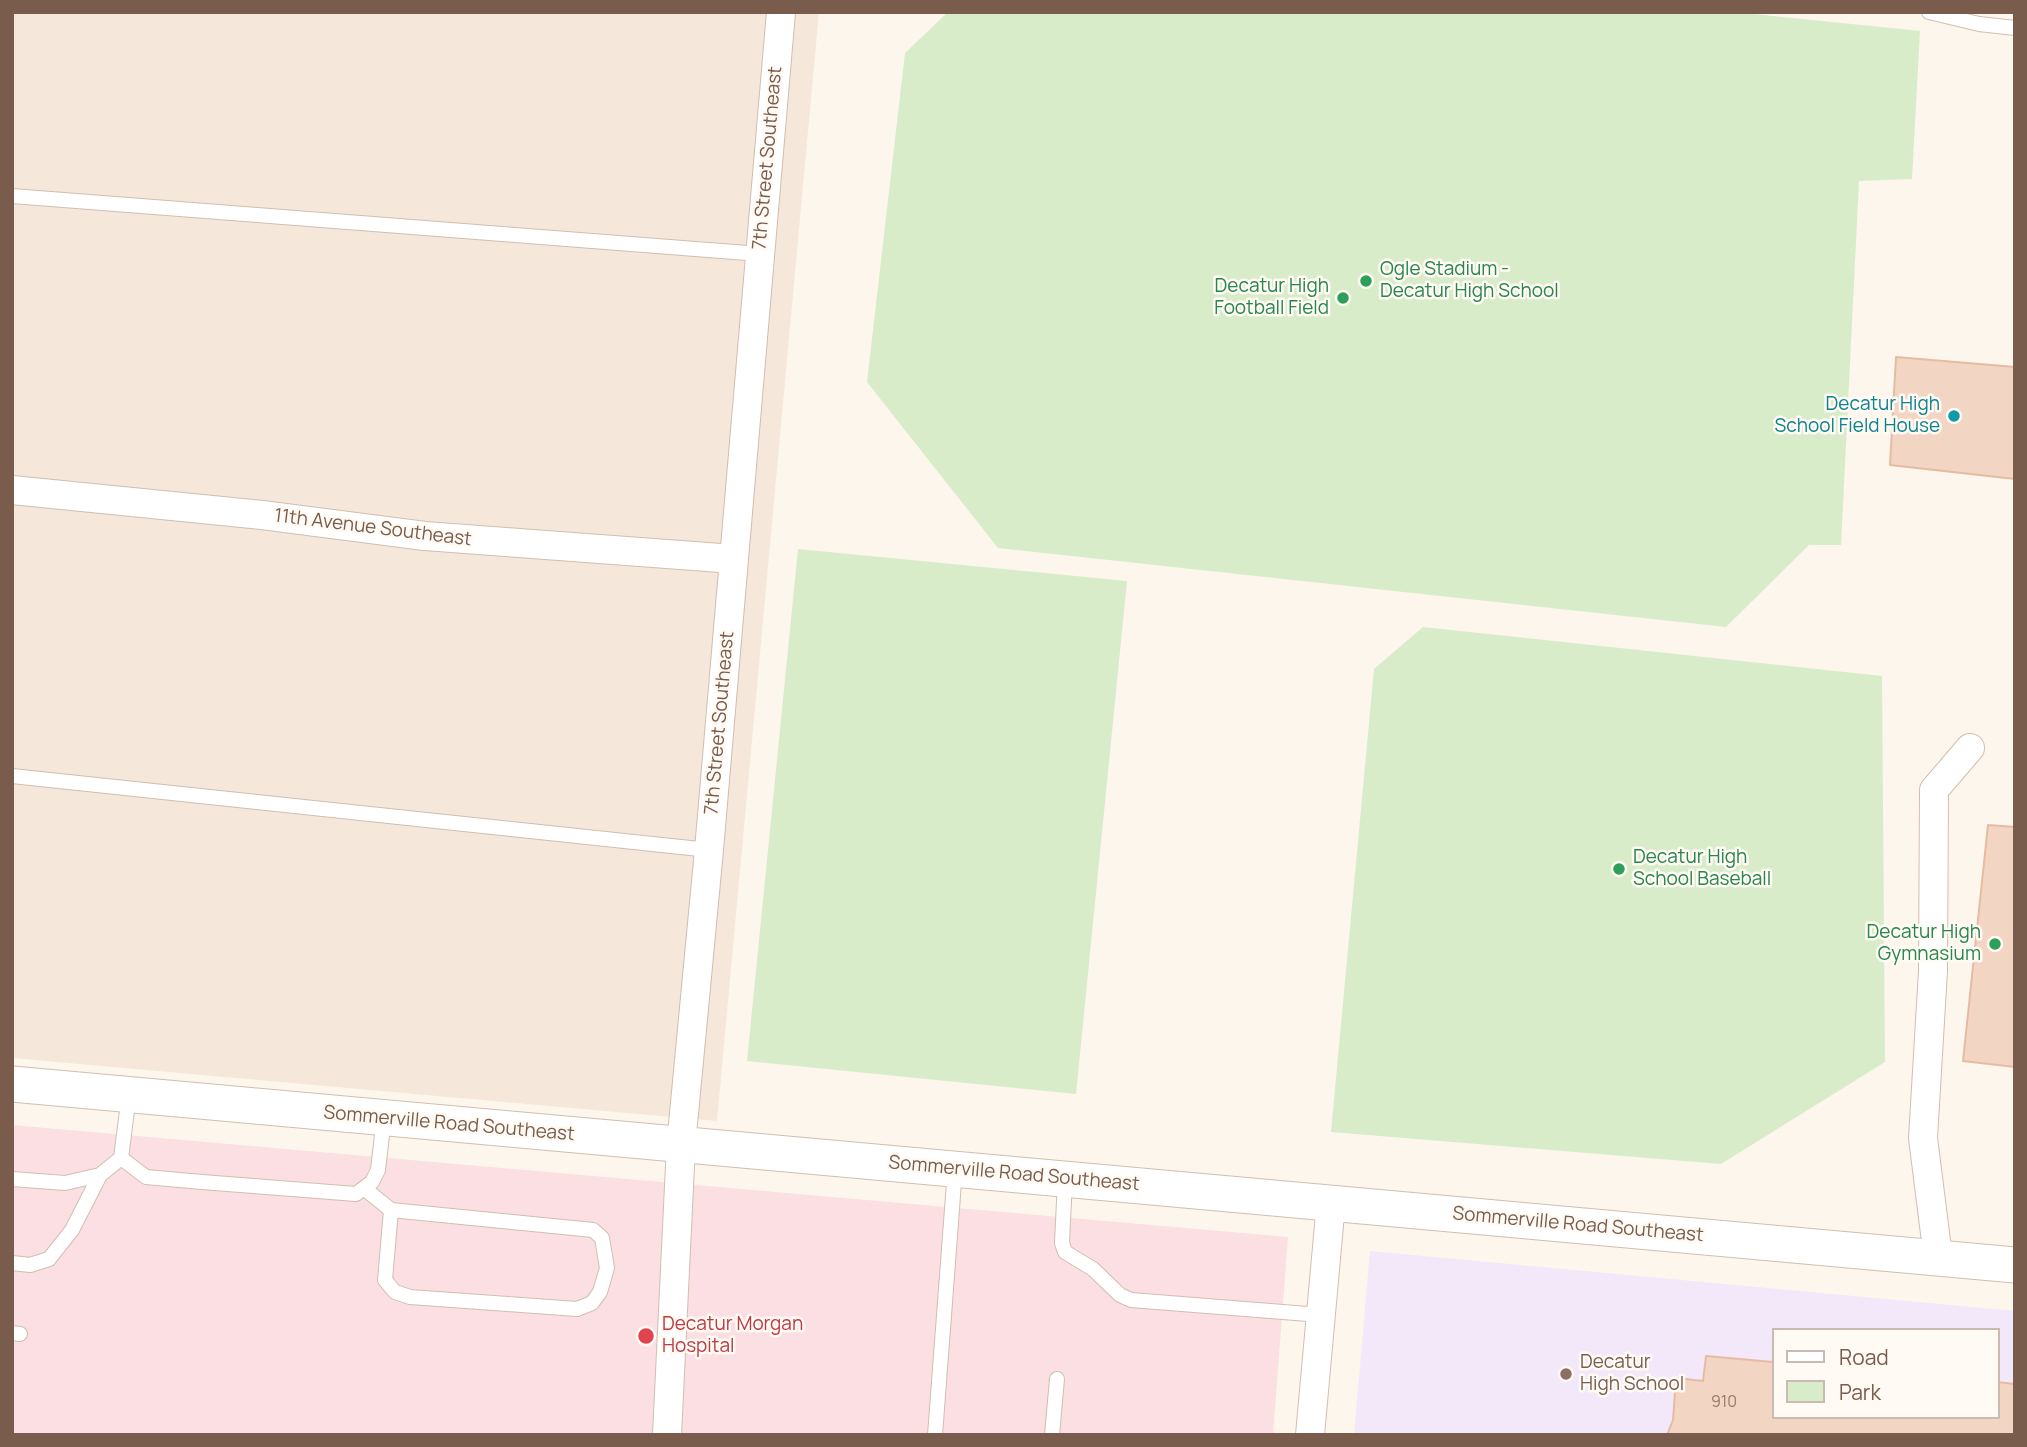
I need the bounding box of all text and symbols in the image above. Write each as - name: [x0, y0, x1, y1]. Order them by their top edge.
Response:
- street label: 7th Street Southeast: [749, 65, 787, 251]
- place label: Ogle Stadium - Decatur High School: [1380, 259, 1559, 303]
- marker: Ogle Stadium - Decatur High School: [1358, 273, 1374, 289]
- place label: Decatur High Football Field: [1214, 276, 1329, 320]
- marker: Decatur High Football Field: [1335, 290, 1351, 306]
- place label: Decatur High School Field House: [1775, 394, 1940, 438]
- marker: Decatur High School Field House: [1946, 408, 1962, 424]
- street label: 11th Avenue Southeast: [273, 505, 473, 551]
- street label: 7th Street Southeast: [701, 630, 739, 816]
- place label: Decatur High School Baseball: [1633, 847, 1771, 891]
- marker: Decatur High School Baseball: [1611, 861, 1627, 877]
- place label: Decatur High Gymnasium: [1867, 922, 1981, 966]
- marker: Decatur High Gymnasium: [1987, 936, 2003, 952]
- street label: Sommerville Road Southeast: [323, 1102, 575, 1146]
- street label: Sommerville Road Southeast: [888, 1152, 1140, 1196]
- street label: Sommerville Road Southeast: [1452, 1203, 1704, 1247]
- place label: Decatur Morgan Hospital: [662, 1314, 803, 1358]
- marker: Decatur Morgan Hospital: [636, 1326, 656, 1346]
- legend: [1772, 1328, 1999, 1419]
- text: Road: [1839, 1343, 1889, 1371]
- place label: Decatur High School: [1580, 1352, 1684, 1396]
- marker: Decatur High School: [1558, 1366, 1574, 1382]
- text: Park: [1839, 1378, 1881, 1406]
- house number: 910: [1711, 1393, 1737, 1413]

